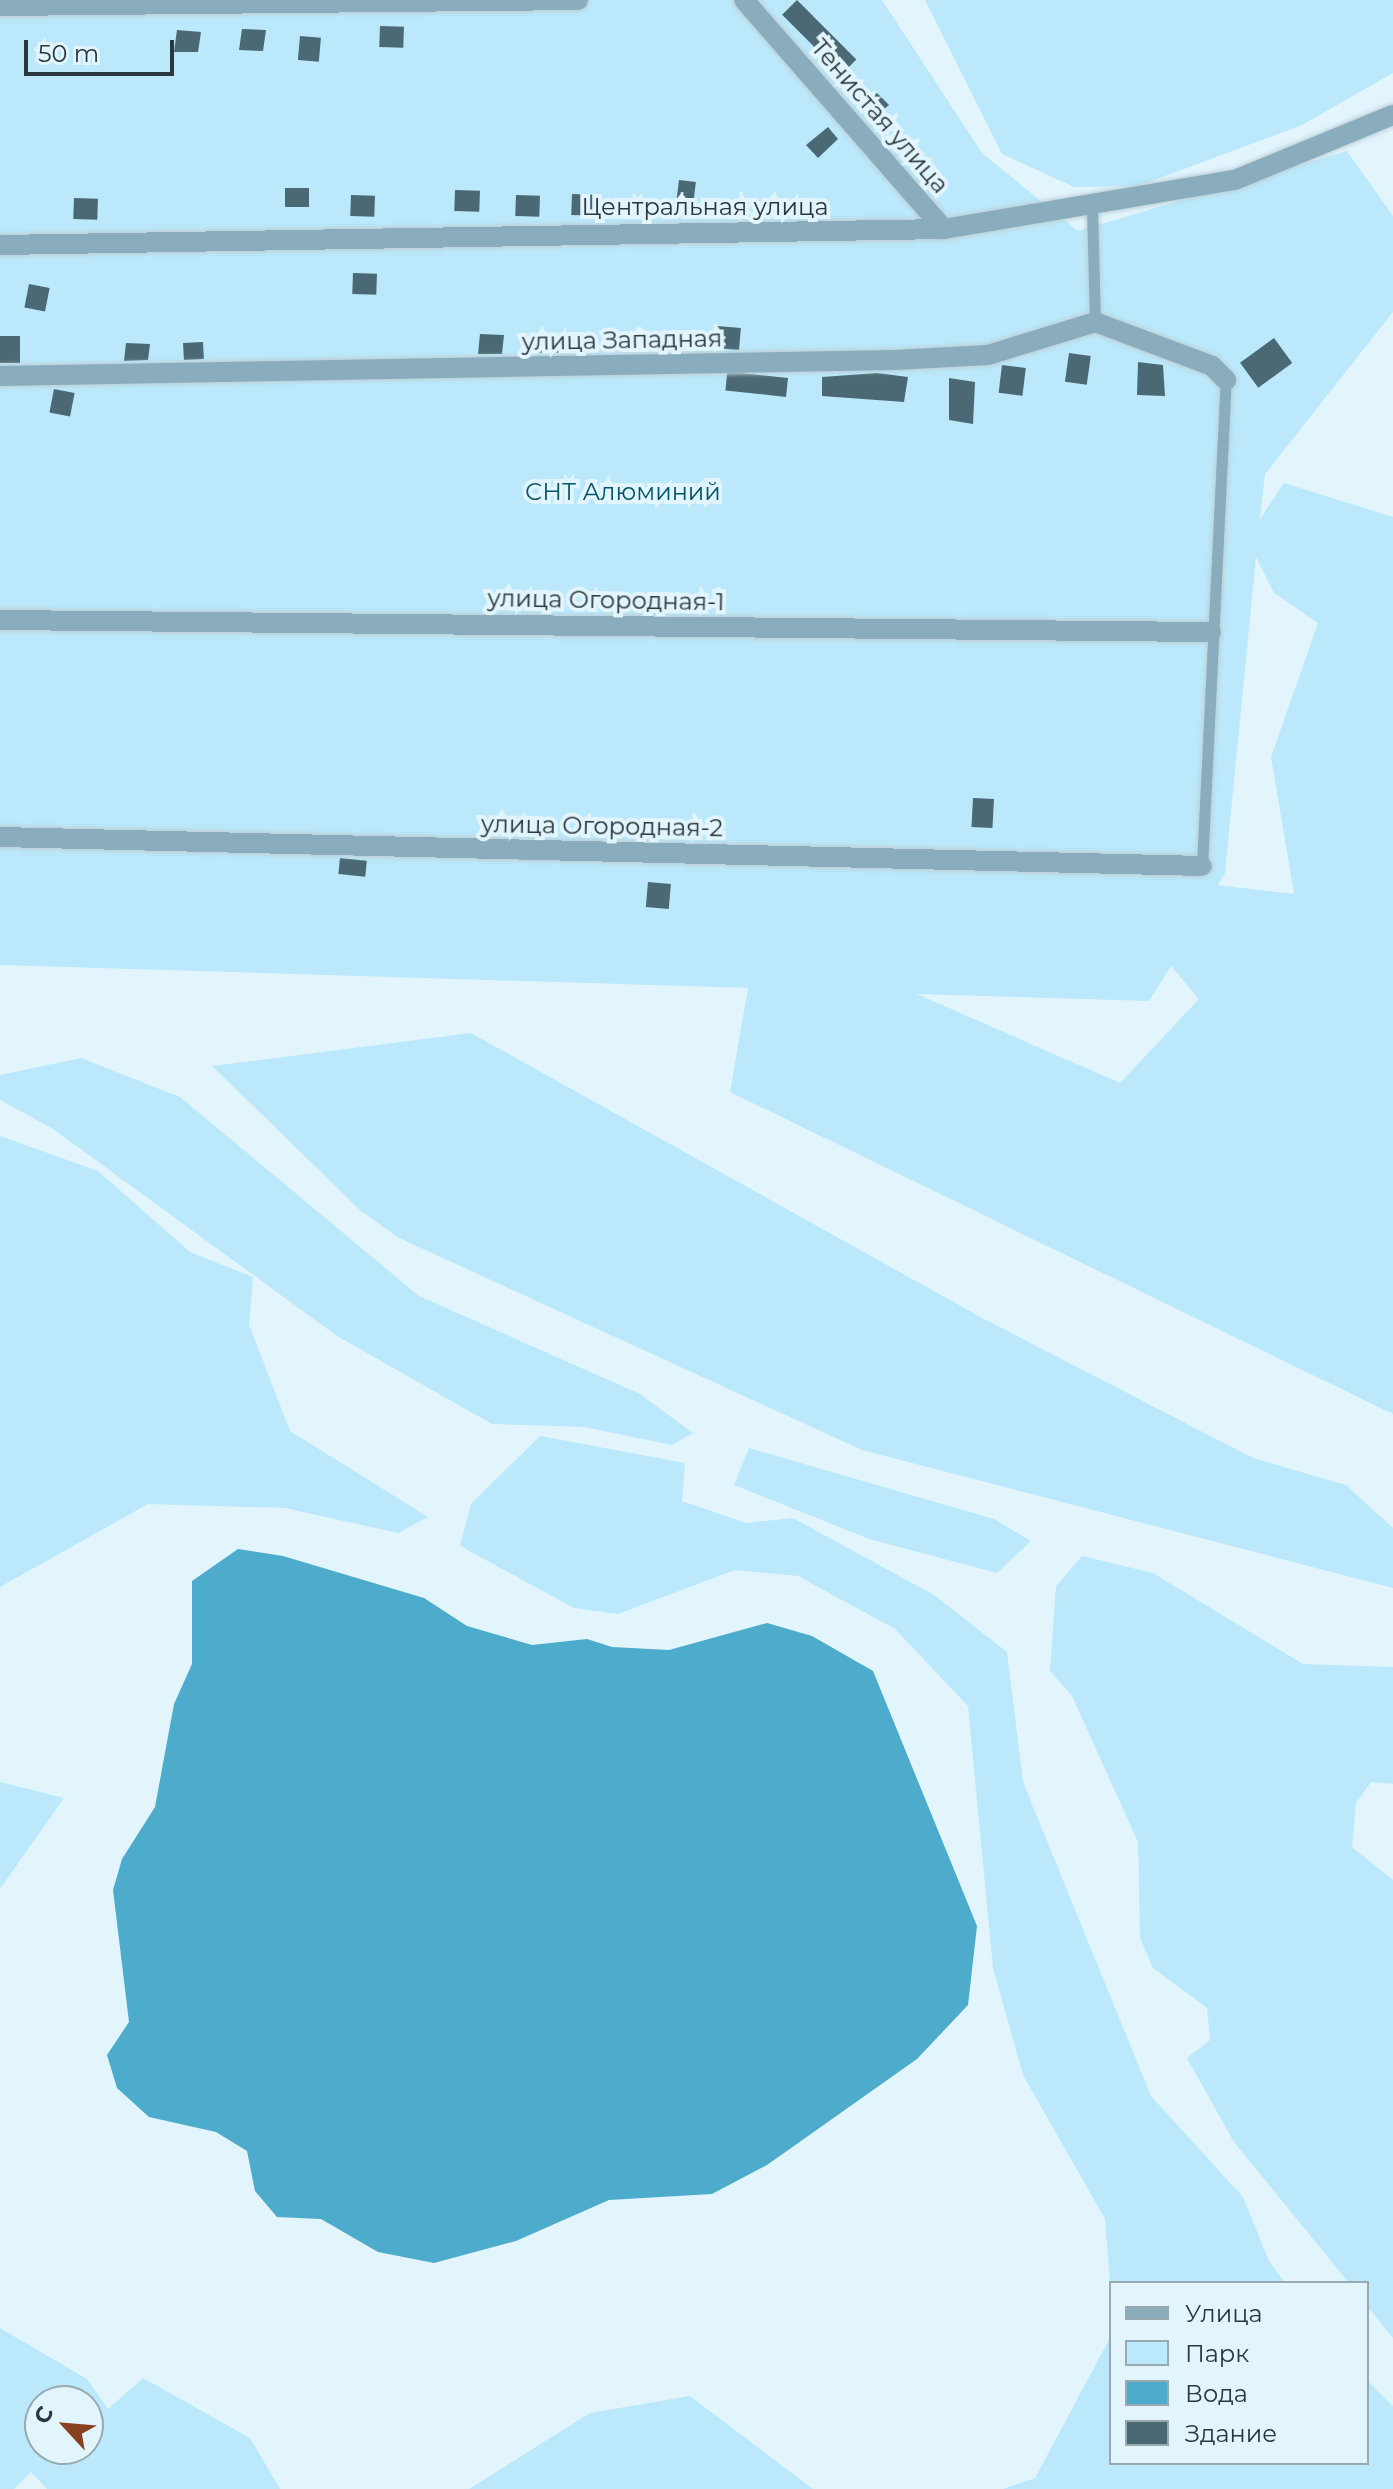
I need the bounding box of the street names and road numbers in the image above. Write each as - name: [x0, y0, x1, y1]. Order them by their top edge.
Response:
- street label: Тенистая улица: [805, 33, 955, 199]
- street label: Центральная улица: [582, 193, 828, 221]
- street label: улица Западная: [521, 324, 723, 356]
- street label: улица Огородная-1: [487, 584, 725, 616]
- street label: улица Огородная-2: [481, 809, 723, 843]

